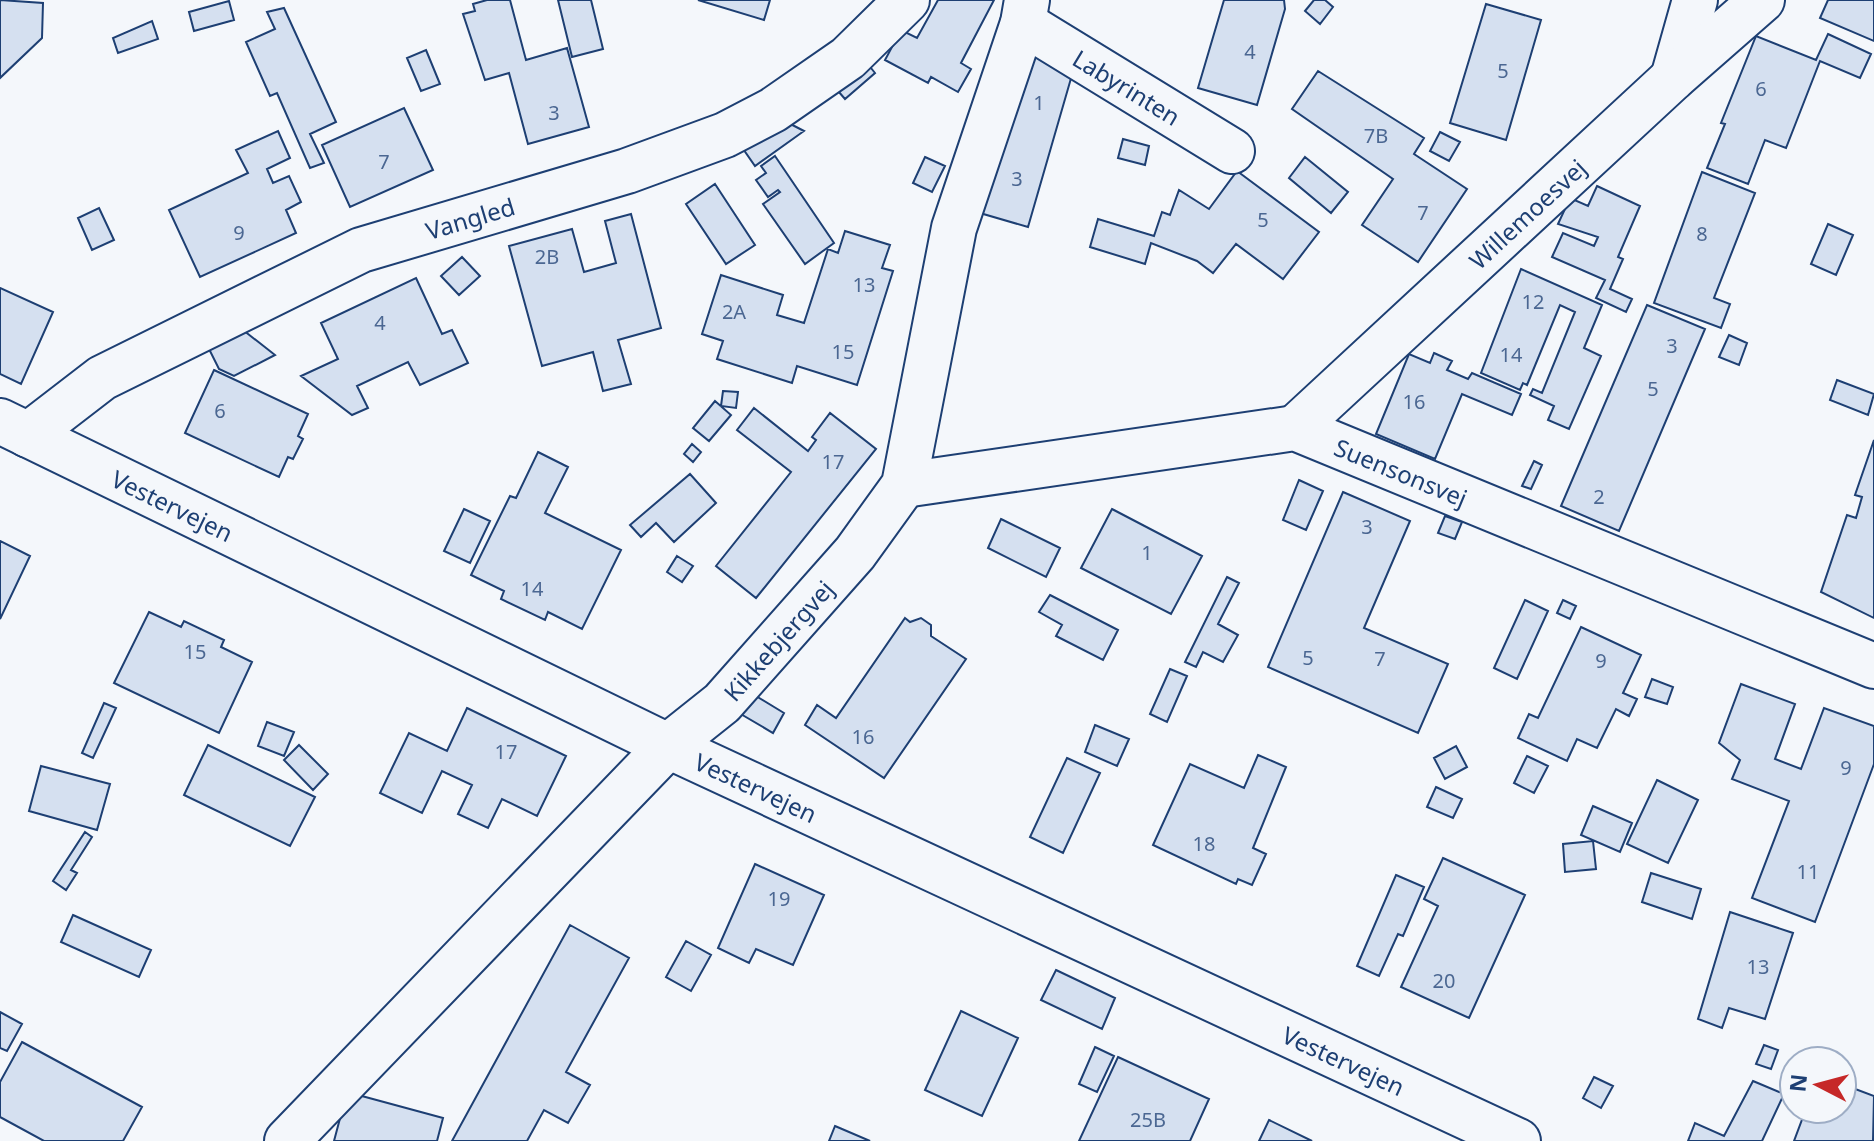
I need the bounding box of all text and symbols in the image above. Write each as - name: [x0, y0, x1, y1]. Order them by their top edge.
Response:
- house number: 4: [1244, 38, 1256, 65]
- street label: Labyrinten: [1067, 41, 1187, 132]
- house number: 5: [1497, 57, 1509, 84]
- house number: 6: [1755, 75, 1767, 102]
- house number: 1: [1033, 89, 1045, 116]
- house number: 3: [548, 99, 560, 126]
- house number: 7B: [1364, 122, 1388, 149]
- house number: 7: [378, 148, 390, 175]
- street label: Willemoesvej: [1461, 151, 1593, 276]
- house number: 3: [1011, 165, 1023, 192]
- street label: Vangled: [421, 189, 519, 246]
- house number: 7: [1417, 199, 1429, 226]
- house number: 5: [1257, 206, 1269, 233]
- house number: 9: [233, 219, 245, 246]
- house number: 8: [1696, 220, 1708, 247]
- house number: 2B: [535, 243, 559, 270]
- house number: 13: [853, 271, 875, 298]
- house number: 12: [1522, 288, 1544, 315]
- house number: 2A: [722, 298, 746, 325]
- house number: 4: [374, 309, 386, 336]
- house number: 3: [1666, 332, 1678, 359]
- house number: 15: [832, 338, 854, 365]
- house number: 14: [1500, 341, 1523, 368]
- house number: 5: [1647, 375, 1659, 402]
- house number: 16: [1403, 388, 1425, 415]
- house number: 6: [214, 397, 226, 424]
- street label: Suensonsvej: [1330, 430, 1473, 514]
- house number: 17: [822, 448, 844, 475]
- street label: Vestervejen: [106, 461, 239, 549]
- house number: 2: [1593, 483, 1605, 510]
- house number: 3: [1361, 513, 1373, 540]
- house number: 1: [1141, 539, 1153, 566]
- street label: Kikkebjergvej: [715, 573, 840, 708]
- house number: 14: [521, 575, 544, 602]
- house number: 15: [184, 638, 206, 665]
- house number: 5: [1302, 644, 1314, 671]
- house number: 7: [1374, 645, 1386, 672]
- house number: 9: [1595, 647, 1607, 674]
- house number: 16: [852, 723, 874, 750]
- house number: 17: [495, 738, 517, 765]
- street label: Vestervejen: [690, 744, 823, 830]
- house number: 9: [1840, 754, 1852, 781]
- house number: 18: [1193, 830, 1215, 857]
- house number: 11: [1797, 858, 1819, 885]
- house number: 19: [768, 885, 790, 912]
- house number: 13: [1747, 953, 1769, 980]
- house number: 20: [1433, 967, 1455, 994]
- street label: Vestervejen: [1277, 1017, 1410, 1103]
- north arrow: [1778, 1045, 1858, 1125]
- text: N: [1781, 1072, 1813, 1093]
- house number: 25B: [1130, 1106, 1166, 1133]

